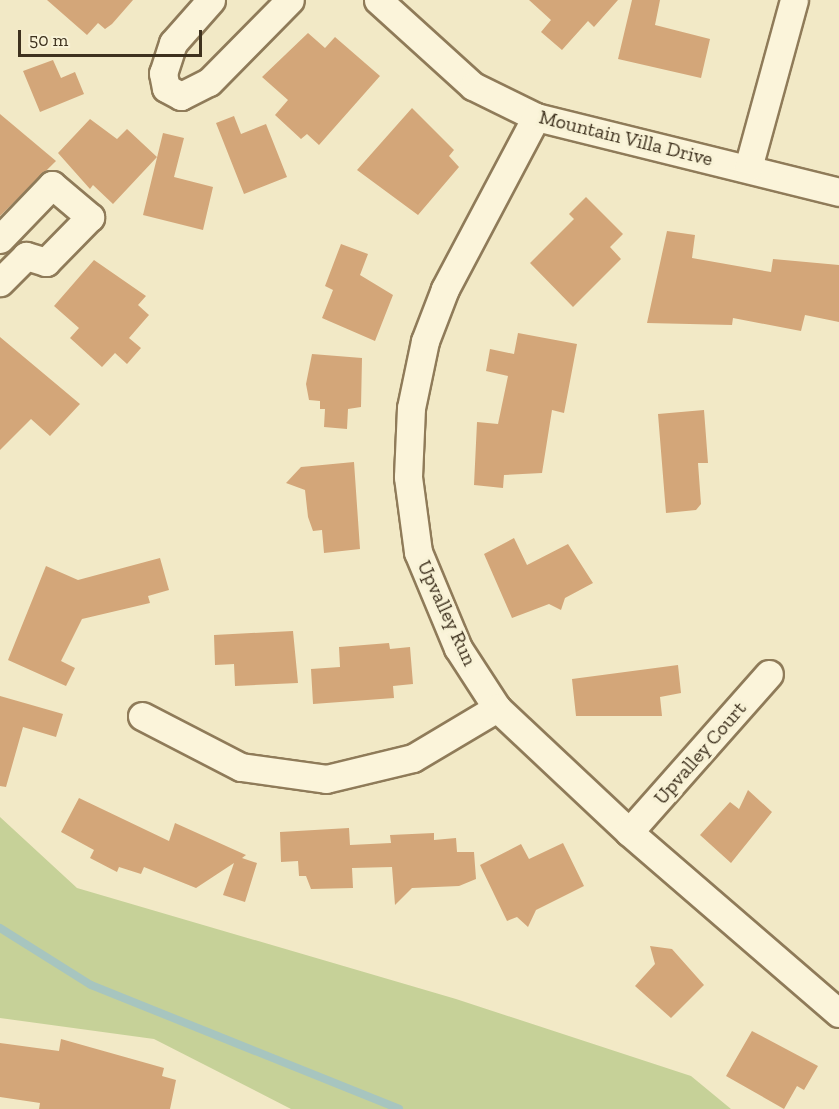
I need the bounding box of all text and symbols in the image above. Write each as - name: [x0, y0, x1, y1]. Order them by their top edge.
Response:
- scale bar: [21, 18, 206, 56]
- text: 50 m: [29, 29, 68, 51]
- street label: Mountain Villa Drive: [536, 105, 716, 171]
- street label: Upvalley Run: [412, 556, 482, 670]
- street label: Upvalley Court: [649, 696, 751, 810]

